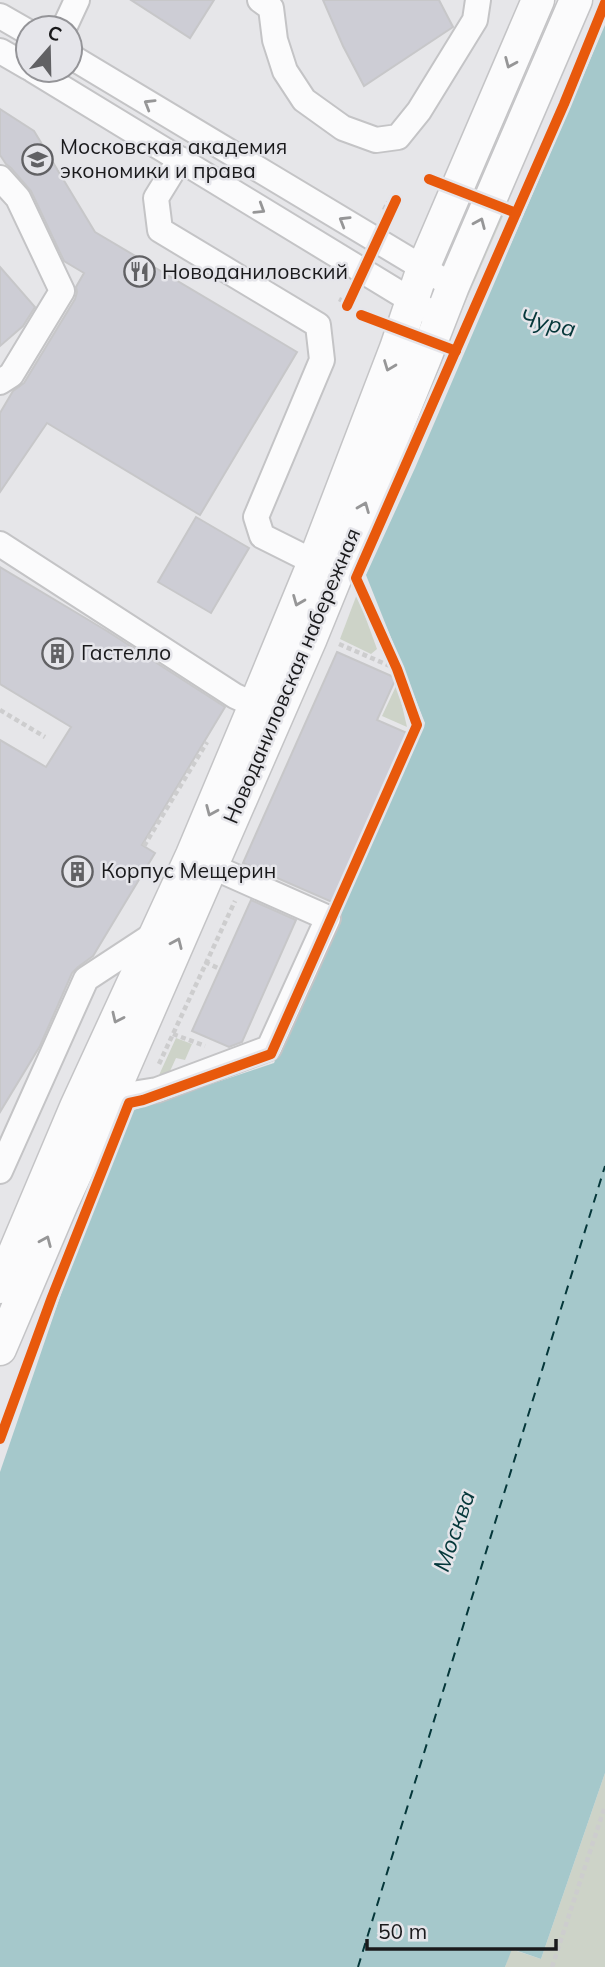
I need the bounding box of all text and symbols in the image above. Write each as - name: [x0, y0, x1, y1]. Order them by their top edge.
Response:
- north arrow: [14, 14, 84, 84]
- text: С: [45, 20, 65, 47]
- one-way arrow: [505, 56, 519, 68]
- one-way arrow: [143, 99, 156, 112]
- place label: Московская академия экономики и права: [60, 133, 287, 183]
- school or university icon: Московская академия экономики и права: [20, 142, 54, 176]
- one-way arrow: [253, 200, 266, 213]
- one-way arrow: [338, 216, 351, 229]
- one-way arrow: [472, 218, 486, 231]
- restaurant icon: Новоданиловский: [122, 255, 156, 289]
- place label: Новоданиловский: [162, 258, 348, 284]
- water label: Чура: [517, 302, 579, 343]
- one-way arrow: [383, 359, 397, 371]
- one-way arrow: [356, 502, 370, 514]
- street label: Новоданиловская набережная: [217, 524, 365, 827]
- one-way arrow: [292, 593, 306, 606]
- building icon: Гастелло: [41, 636, 75, 670]
- place label: Гастелло: [81, 639, 171, 665]
- one-way arrow: [205, 804, 219, 816]
- building icon: Корпус Мещерин: [61, 854, 95, 888]
- place label: Корпус Мещерин: [101, 857, 276, 883]
- one-way arrow: [169, 938, 183, 950]
- one-way arrow: [111, 1011, 125, 1023]
- one-way arrow: [38, 1236, 52, 1248]
- water label: Москва: [426, 1486, 481, 1575]
- scale bar: [367, 1908, 556, 1952]
- text: 50 m: [378, 1918, 427, 1944]

